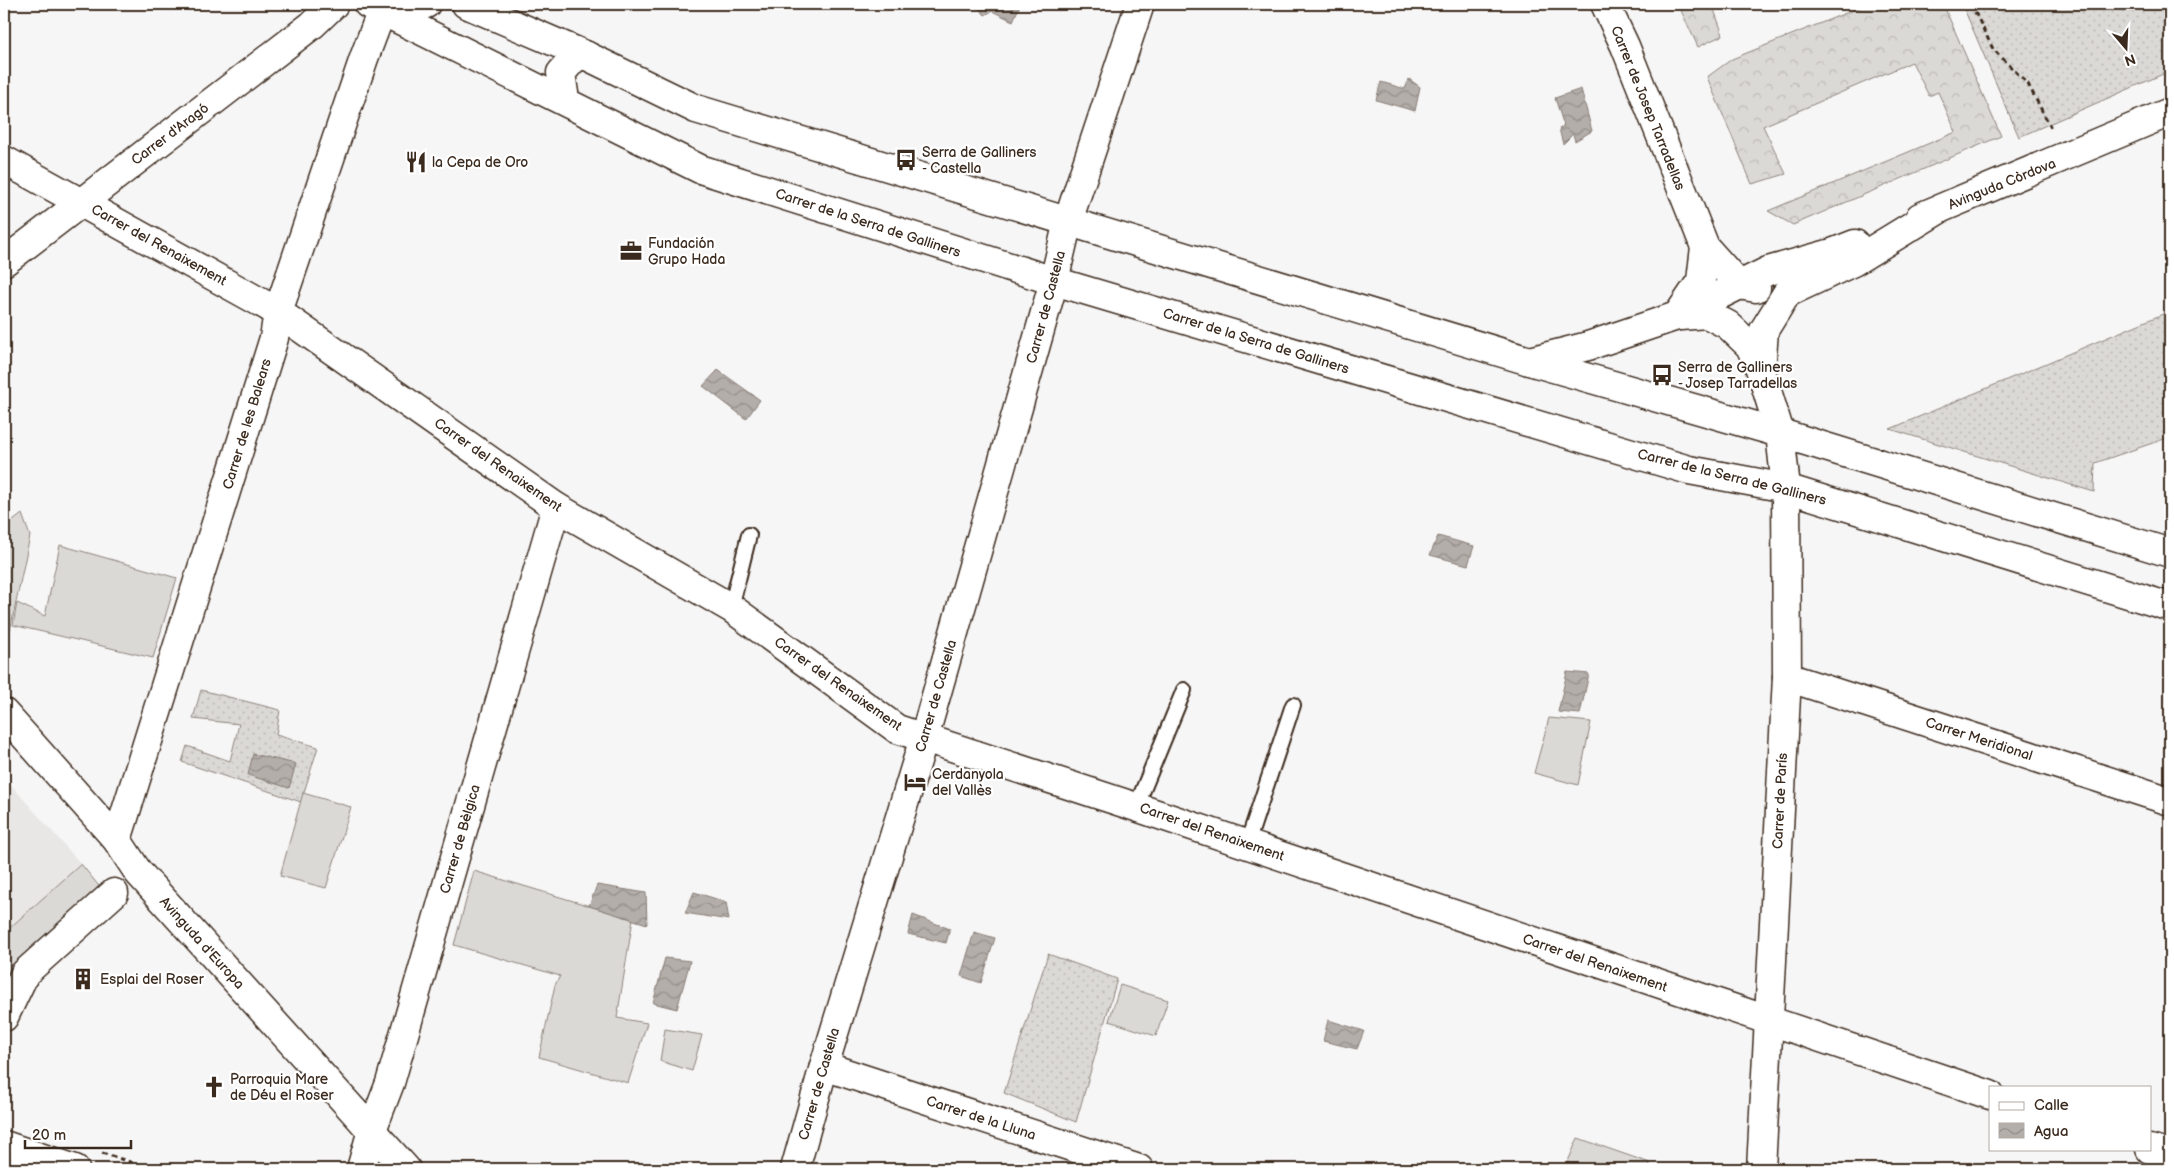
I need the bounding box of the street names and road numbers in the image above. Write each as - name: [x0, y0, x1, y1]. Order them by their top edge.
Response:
- street label: Carrer de Josep Tarradellas: [1607, 23, 1689, 193]
- street label: Carrer d'Aragó: [128, 99, 212, 169]
- street label: Avinguda Còrdova: [1946, 155, 2058, 213]
- street label: Carrer de la Serra de Galliners: [773, 185, 963, 261]
- street label: Carrer del Renaixement: [88, 201, 230, 290]
- street label: Carrer de Castella: [1023, 249, 1069, 365]
- street label: Carrer de la Serra de Galliners: [1161, 305, 1351, 377]
- street label: Carrer de les Balears: [219, 357, 275, 491]
- street label: Carrer del Renaixement: [431, 414, 566, 516]
- street label: Carrer de la Serra de Galliners: [1636, 445, 1828, 509]
- street label: Carrer del Renaixement: [771, 633, 906, 735]
- street label: Carrer de Castella: [912, 638, 960, 754]
- street label: Carrer Meridional: [1923, 714, 2035, 764]
- street label: Carrer de París: [1769, 752, 1791, 850]
- street label: Carrer de Bèlgica: [436, 782, 484, 896]
- street label: Carrer del Renaixement: [1137, 799, 1287, 865]
- street label: Avinguda d'Europa: [156, 893, 248, 993]
- street label: Carrer del Renaixement: [1520, 930, 1670, 996]
- street label: Carrer de Castella: [795, 1026, 843, 1142]
- street label: Carrer de la Lluna: [924, 1092, 1038, 1144]

